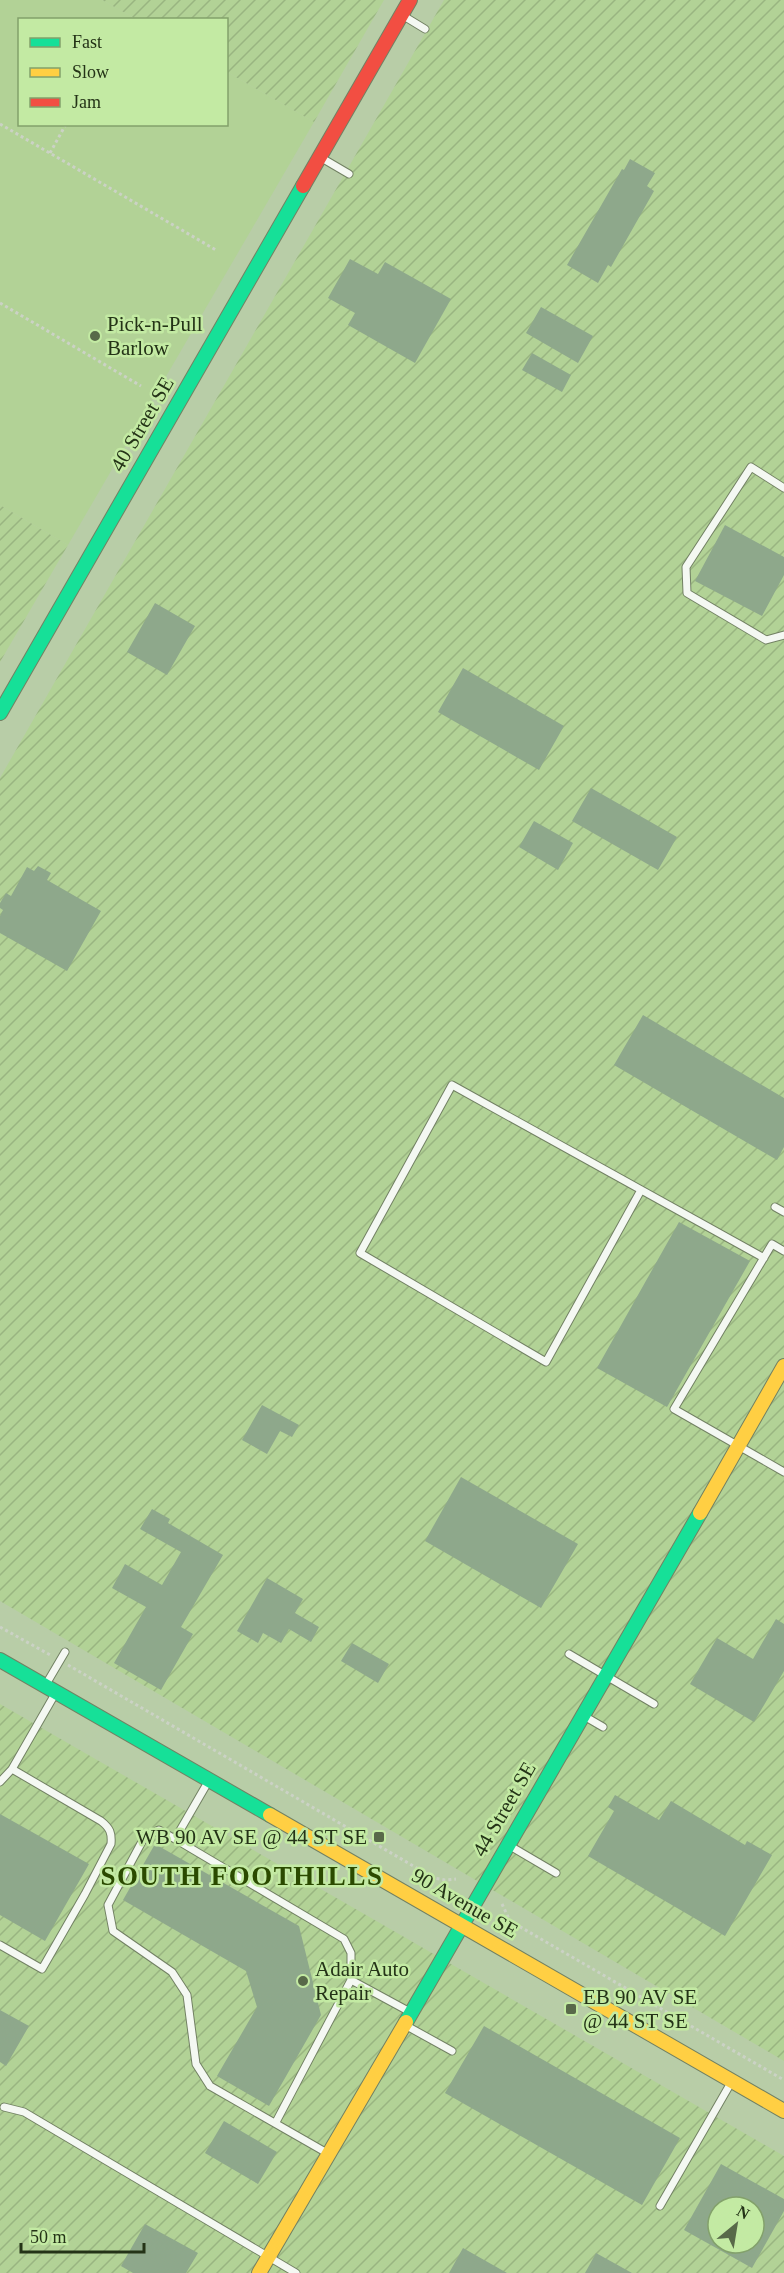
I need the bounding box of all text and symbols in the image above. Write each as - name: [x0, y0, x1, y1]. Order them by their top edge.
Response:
- legend: [18, 18, 228, 126]
- text: Fast: [72, 32, 102, 52]
- text: Slow: [72, 62, 109, 82]
- text: Jam: [72, 92, 101, 112]
- place label: Pick-n-Pull Barlow: [107, 312, 203, 360]
- marker: Pick-n-Pull Barlow: [88, 329, 102, 343]
- street label: 40 Street SE: [105, 373, 179, 475]
- street label: 44 Street SE: [467, 1758, 541, 1860]
- place label: WB 90 AV SE @ 44 ST SE: [136, 1825, 367, 1849]
- marker: WB 90 AV SE @ 44 ST SE: [372, 1830, 386, 1844]
- district label: SOUTH FOOTHILLS: [101, 1861, 383, 1891]
- street label: 90 Avenue SE: [408, 1863, 522, 1943]
- place label: Adair Auto Repair: [315, 1957, 409, 2005]
- marker: Adair Auto Repair: [296, 1974, 310, 1988]
- place label: EB 90 AV SE @ 44 ST SE: [583, 1985, 697, 2033]
- marker: EB 90 AV SE @ 44 ST SE: [564, 2002, 578, 2016]
- north arrow: [706, 2195, 766, 2255]
- text: N: [734, 2202, 753, 2223]
- scale bar: [21, 2216, 144, 2254]
- text: 50 m: [30, 2227, 67, 2247]

